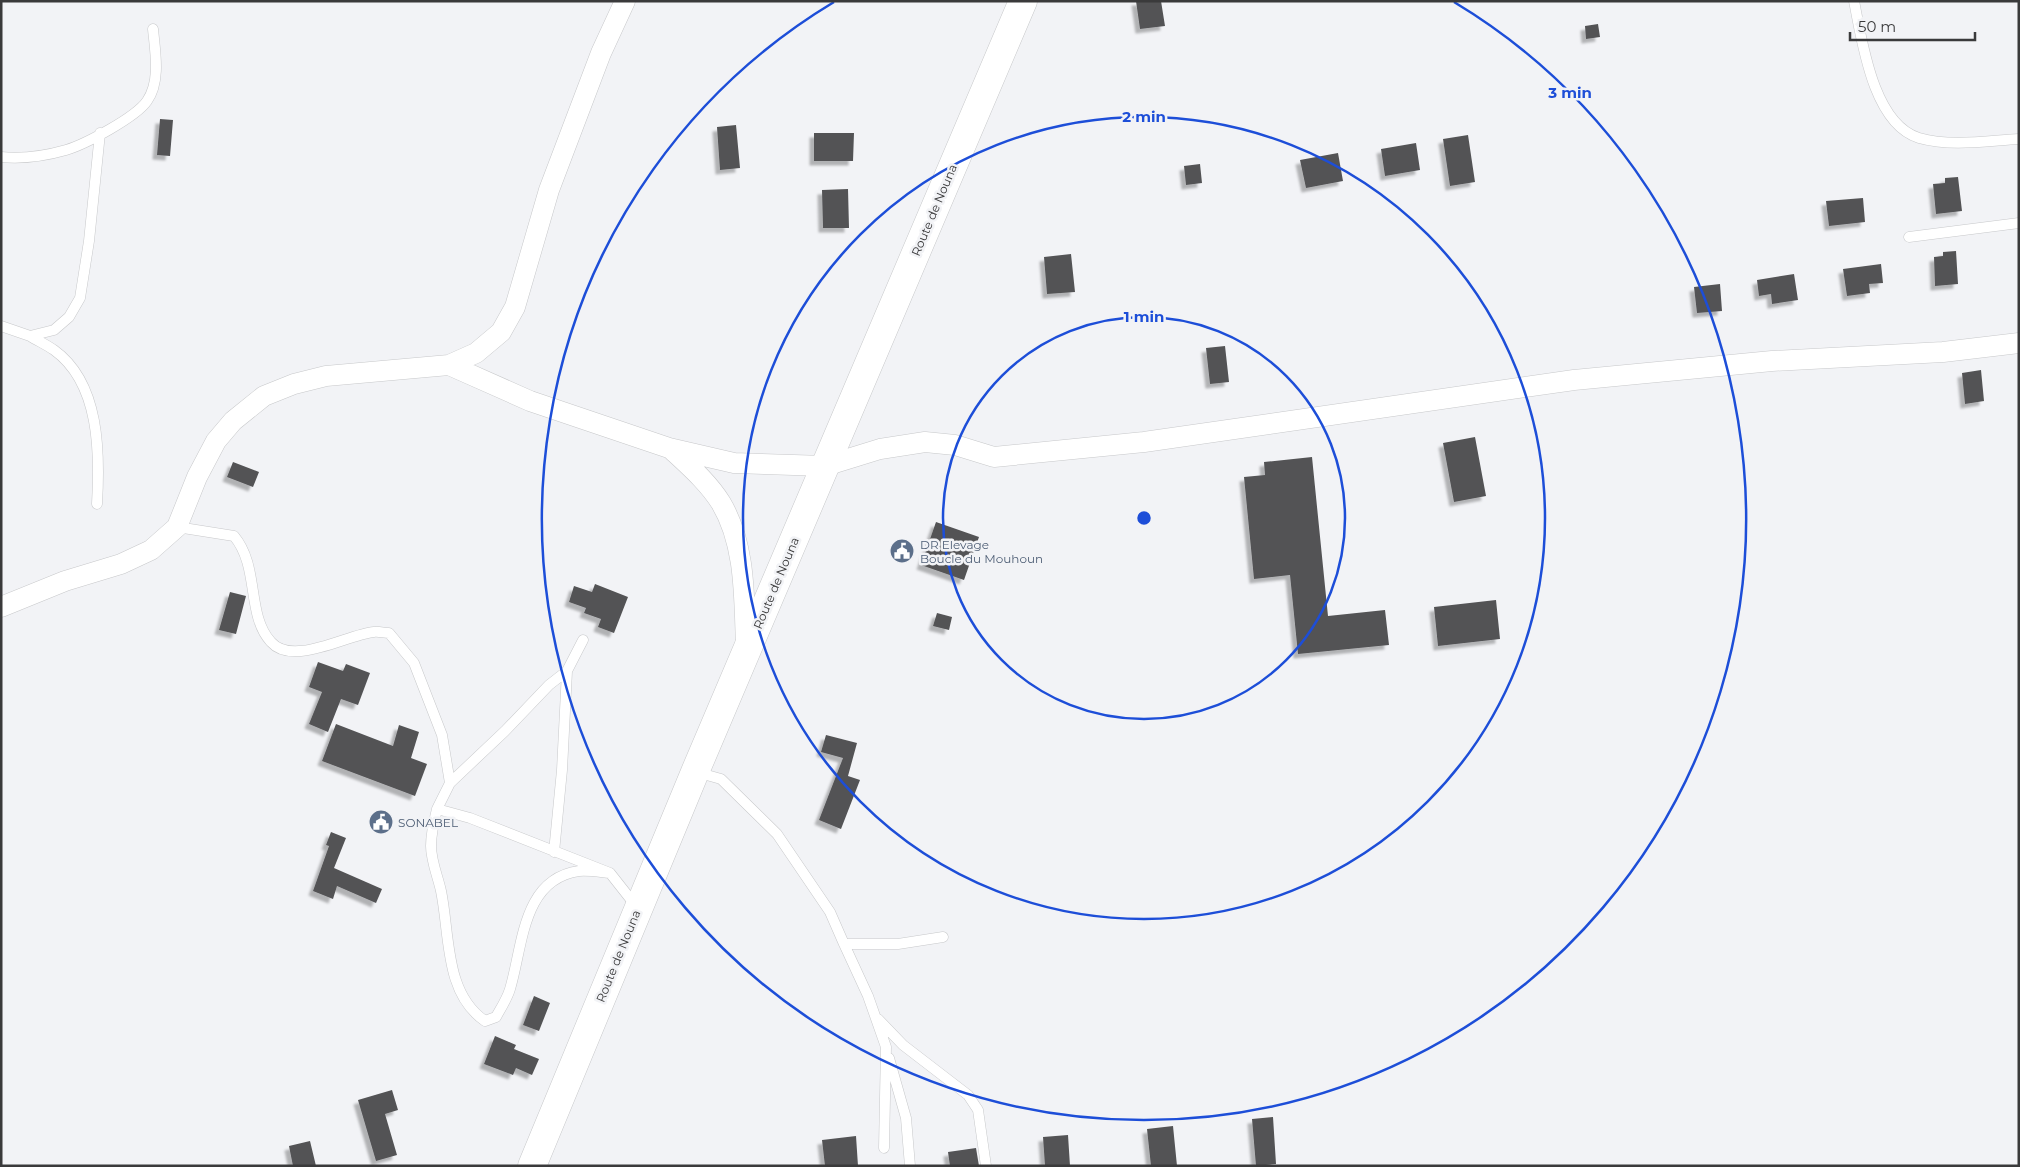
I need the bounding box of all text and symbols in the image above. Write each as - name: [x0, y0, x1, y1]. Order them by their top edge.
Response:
- scale bar: [1850, 10, 1975, 42]
- text: 50 m: [1858, 17, 1896, 36]
- text: 3 min: [1547, 83, 1592, 102]
- text: 2 min: [1122, 107, 1166, 126]
- street label: Route de Nouna: [908, 162, 960, 258]
- text: 1 min: [1124, 307, 1164, 326]
- centre of rings: [1135, 509, 1153, 527]
- street label: Route de Nouna: [750, 535, 802, 631]
- place label: DR Elevage Boucle du Mouhoun: [920, 537, 1043, 566]
- public building icon: DR Elevage Boucle du Mouhoun: [889, 538, 915, 564]
- public building icon: SONABEL: [368, 809, 394, 835]
- place label: SONABEL: [398, 815, 458, 830]
- street label: Route de Nouna: [593, 908, 643, 1004]

